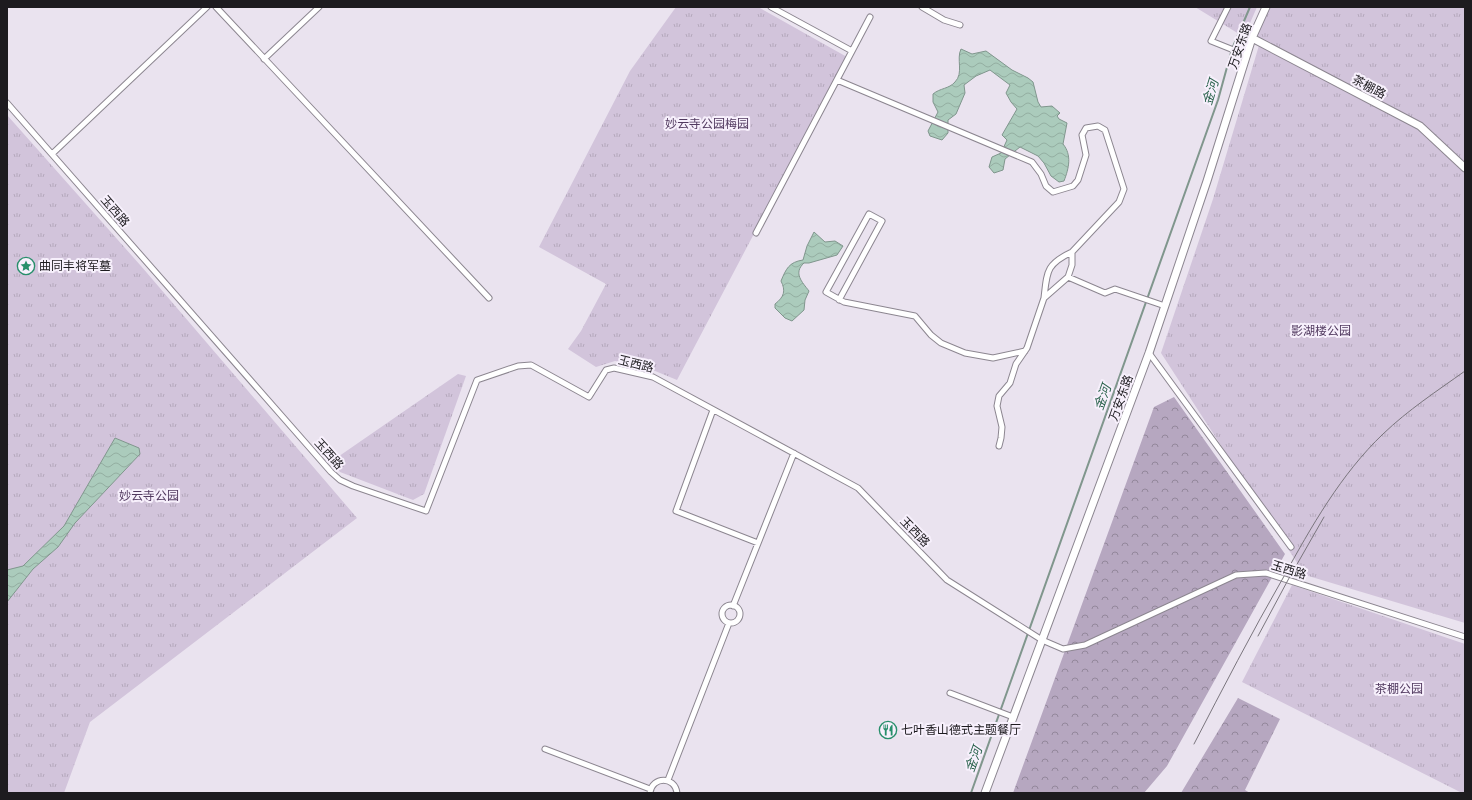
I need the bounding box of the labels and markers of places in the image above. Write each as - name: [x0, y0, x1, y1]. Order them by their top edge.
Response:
- place icon: 曲同丰将军墓: [16, 256, 36, 276]
- place label: 曲同丰将军墓: [39, 256, 111, 275]
- restaurant icon: 七叶香山德式主题餐厅: [878, 720, 898, 740]
- place label: 七叶香山德式主题餐厅: [901, 720, 1021, 739]

